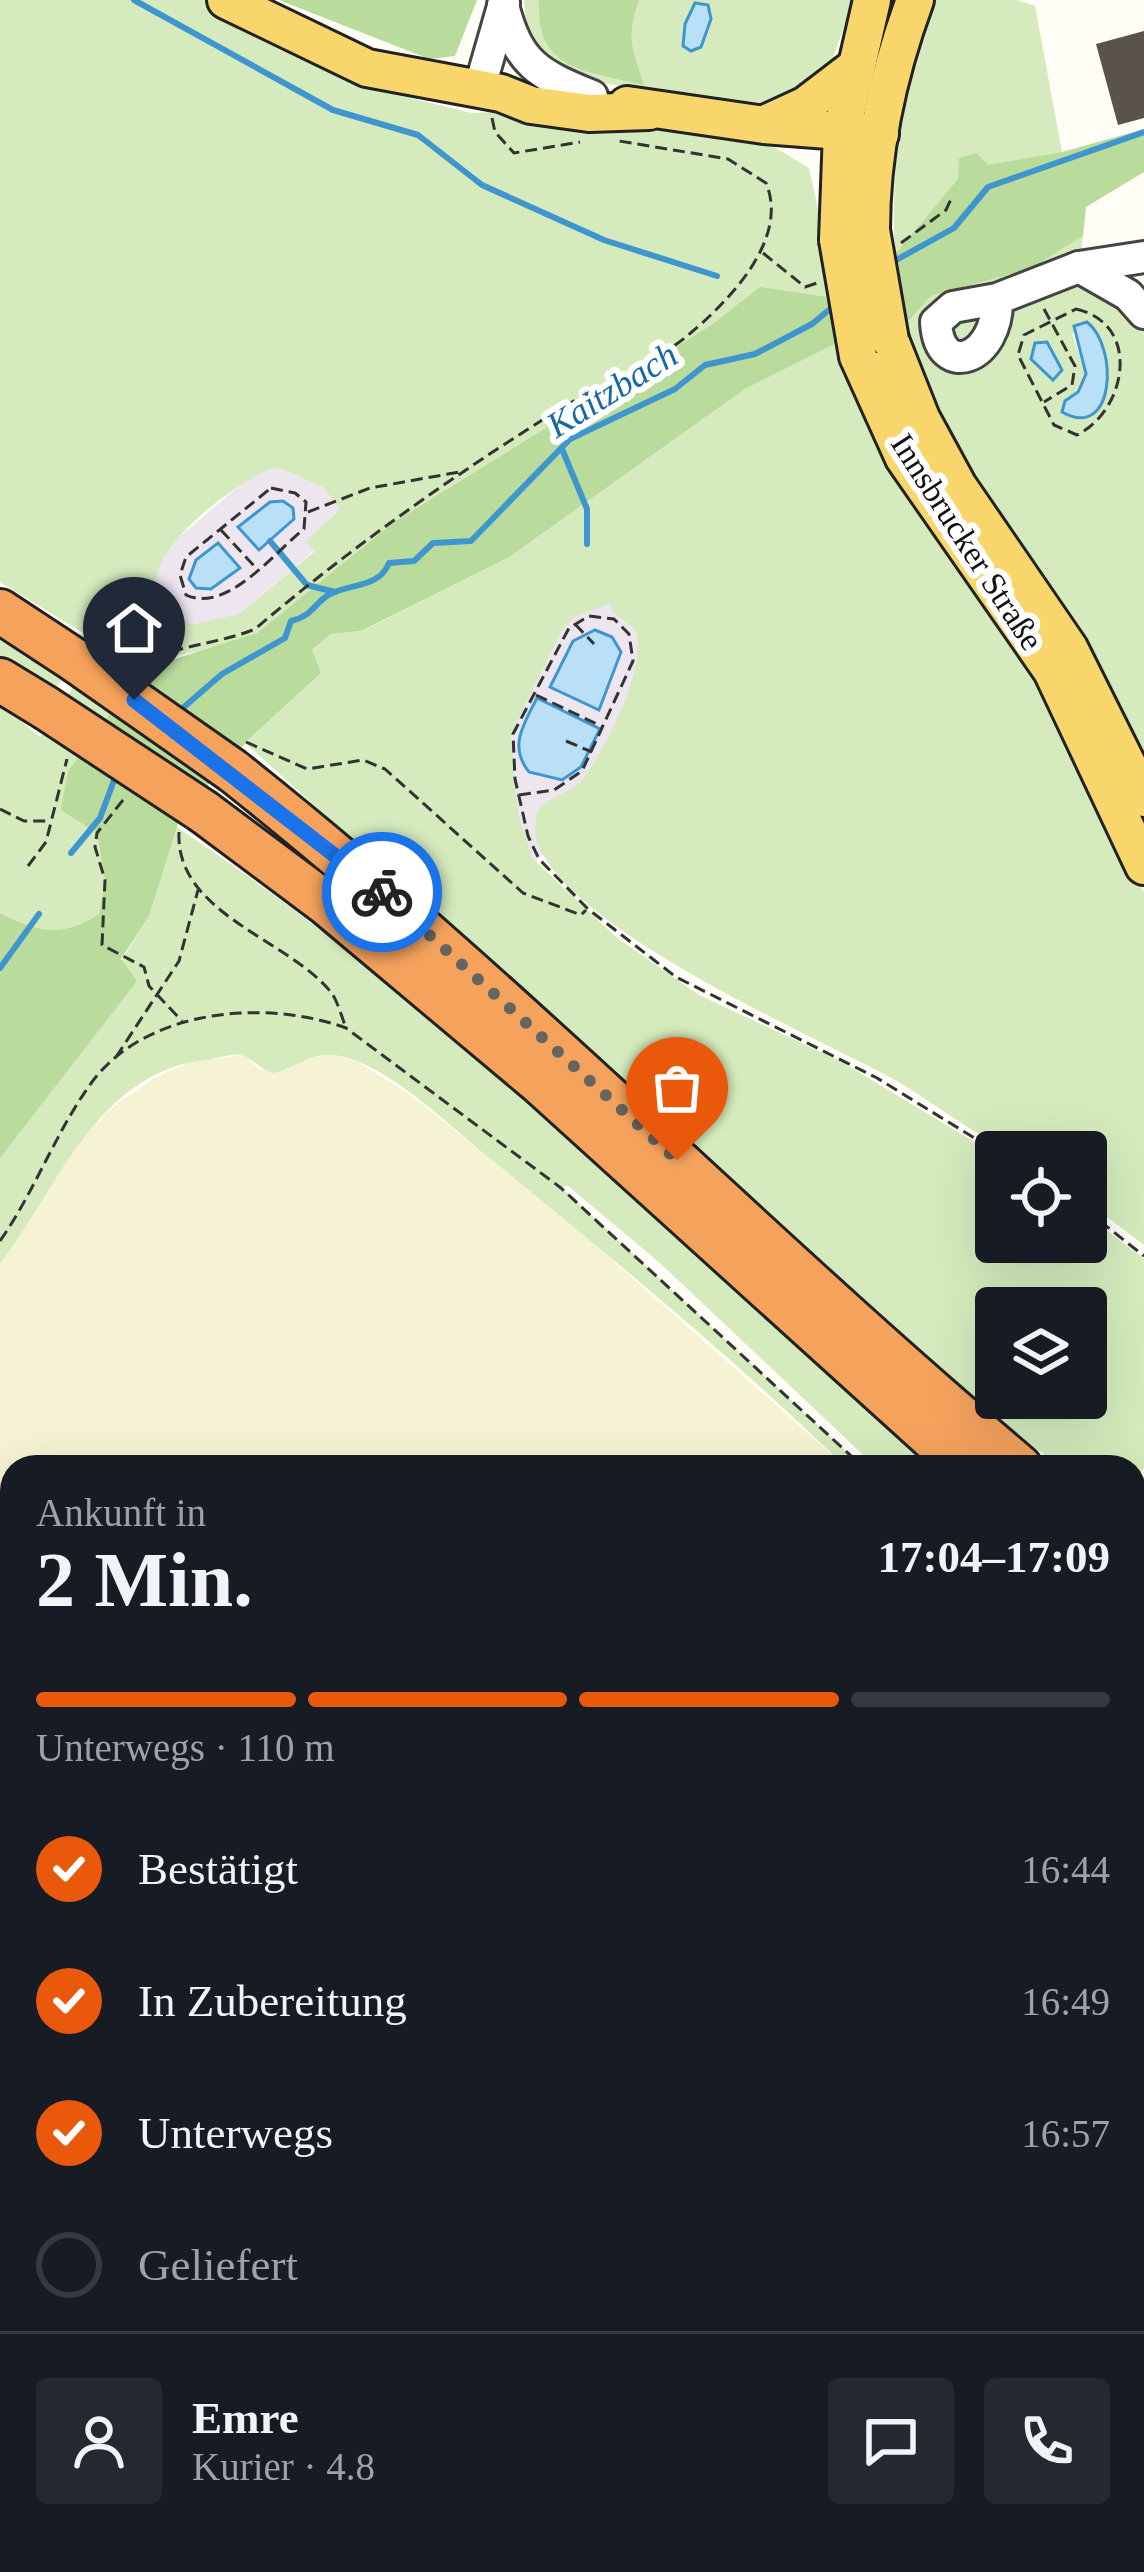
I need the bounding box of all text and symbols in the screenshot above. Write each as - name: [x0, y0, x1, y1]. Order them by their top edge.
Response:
- water label: Kaitzbach: [539, 334, 685, 446]
- street label: Innsbrucker Straße: [884, 427, 1050, 657]
- pin: [83, 577, 185, 700]
- icon: home: [101, 595, 167, 661]
- courier: [322, 832, 442, 952]
- icon: bike: [349, 859, 415, 925]
- pin: [626, 1037, 728, 1160]
- icon: bag: [644, 1055, 710, 1121]
- map controls: [975, 1131, 1107, 1419]
- button: locate: [975, 1131, 1107, 1263]
- button: layers: [975, 1287, 1107, 1419]
- text: Ankunft in: [36, 1491, 206, 1534]
- text: 17:04–17:09: [878, 1532, 1110, 1582]
- text: 2 Min.: [36, 1536, 253, 1623]
- text: Unterwegs · 110 m: [36, 1726, 335, 1769]
- icon: check: [36, 1836, 102, 1902]
- text: Bestätigt: [138, 1844, 298, 1894]
- text: 16:44: [1021, 1848, 1110, 1891]
- icon: check: [36, 1968, 102, 2034]
- text: In Zubereitung: [138, 1976, 407, 2026]
- text: 16:49: [1021, 1980, 1110, 2023]
- icon: check: [36, 2100, 102, 2166]
- text: Unterwegs: [138, 2108, 333, 2158]
- text: 16:57: [1021, 2112, 1110, 2155]
- text: Geliefert: [138, 2240, 298, 2290]
- button: person: [36, 2378, 162, 2504]
- button: chat: [828, 2378, 954, 2504]
- button: phone: [984, 2378, 1110, 2504]
- text: Emre: [192, 2393, 299, 2443]
- text: Kurier · 4.8: [192, 2445, 375, 2488]

